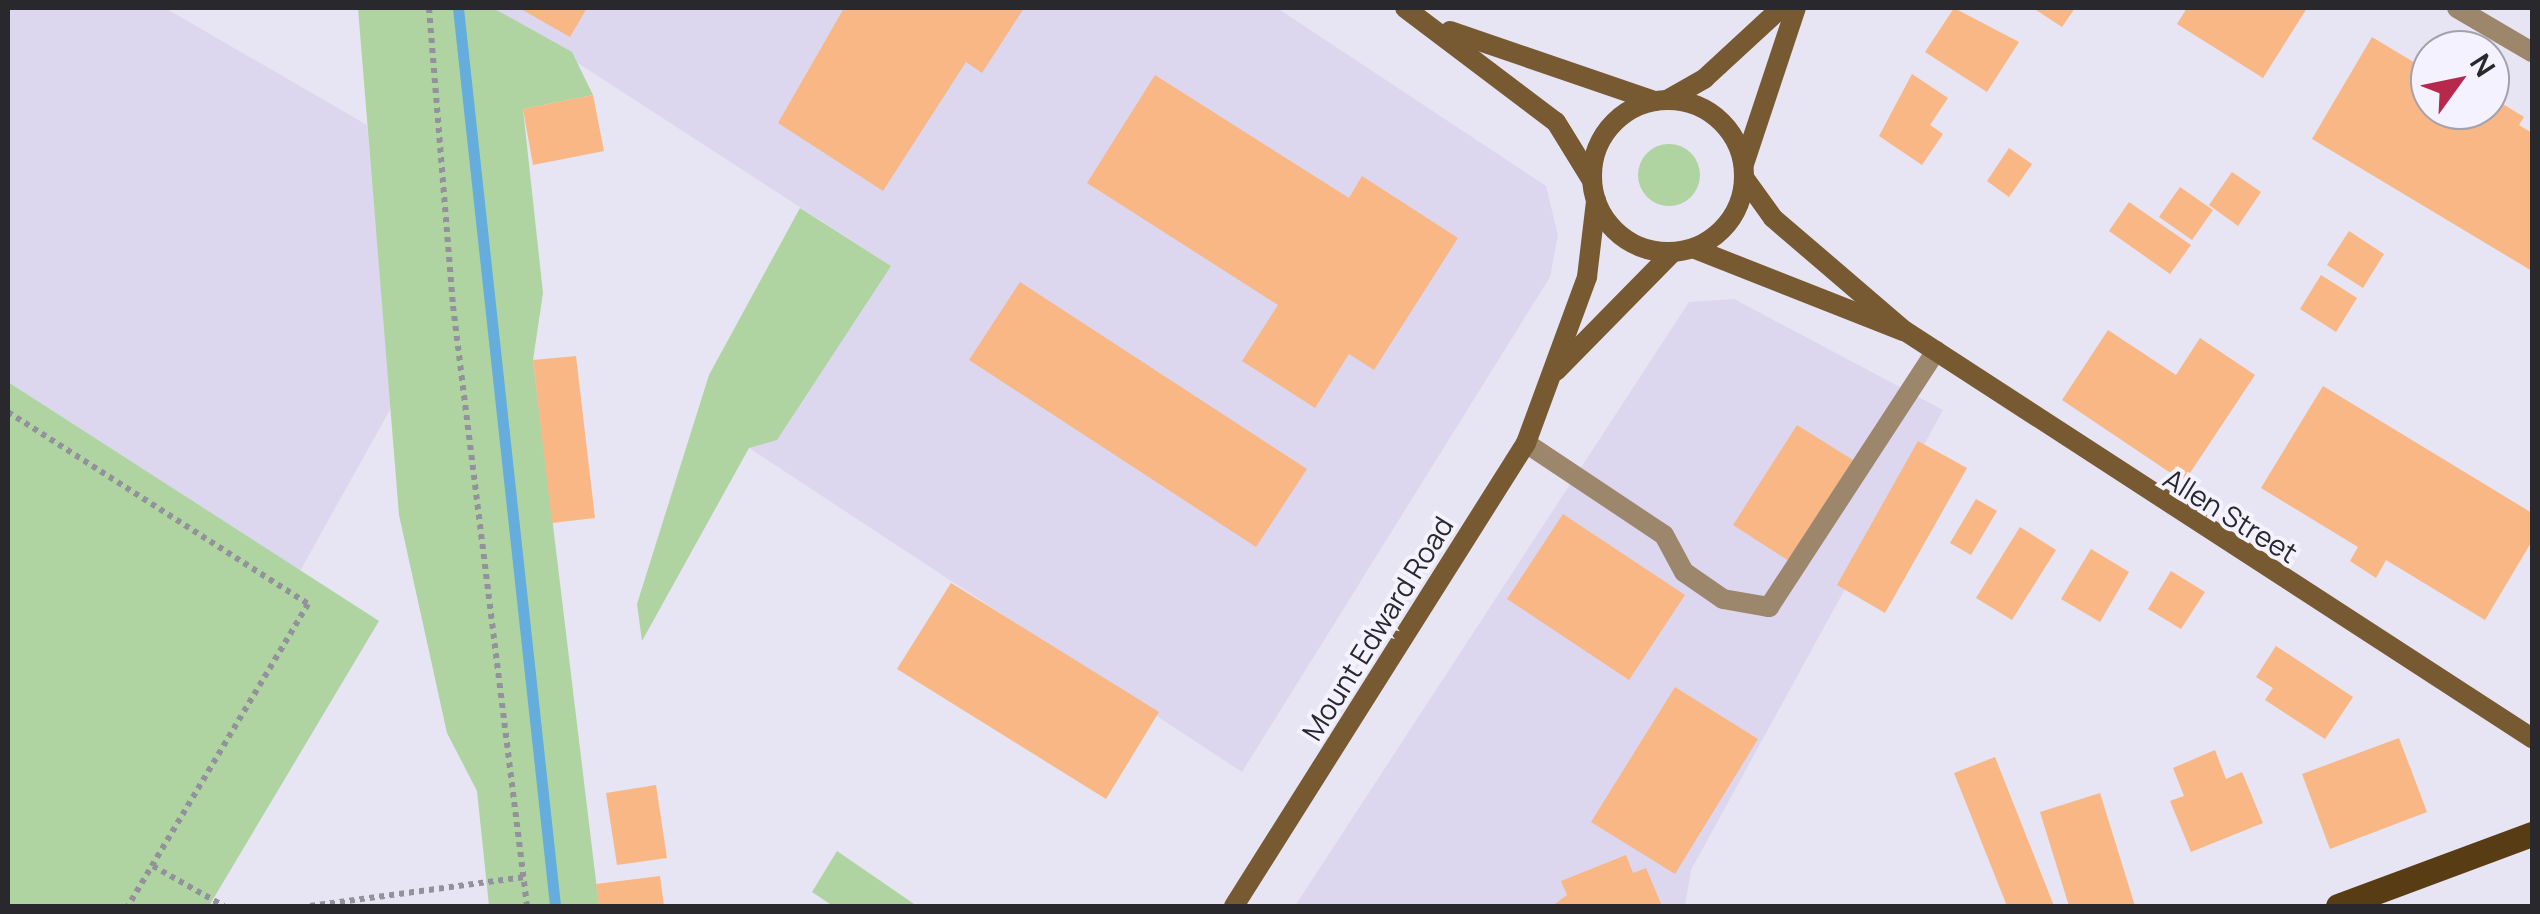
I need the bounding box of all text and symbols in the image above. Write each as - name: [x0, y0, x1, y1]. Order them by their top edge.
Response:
- north arrow: [2410, 30, 2510, 130]
- text: N: [2462, 46, 2505, 84]
- street label: Allen Street: [2158, 461, 2304, 569]
- street label: Mount Edward Road: [1295, 510, 1459, 746]

